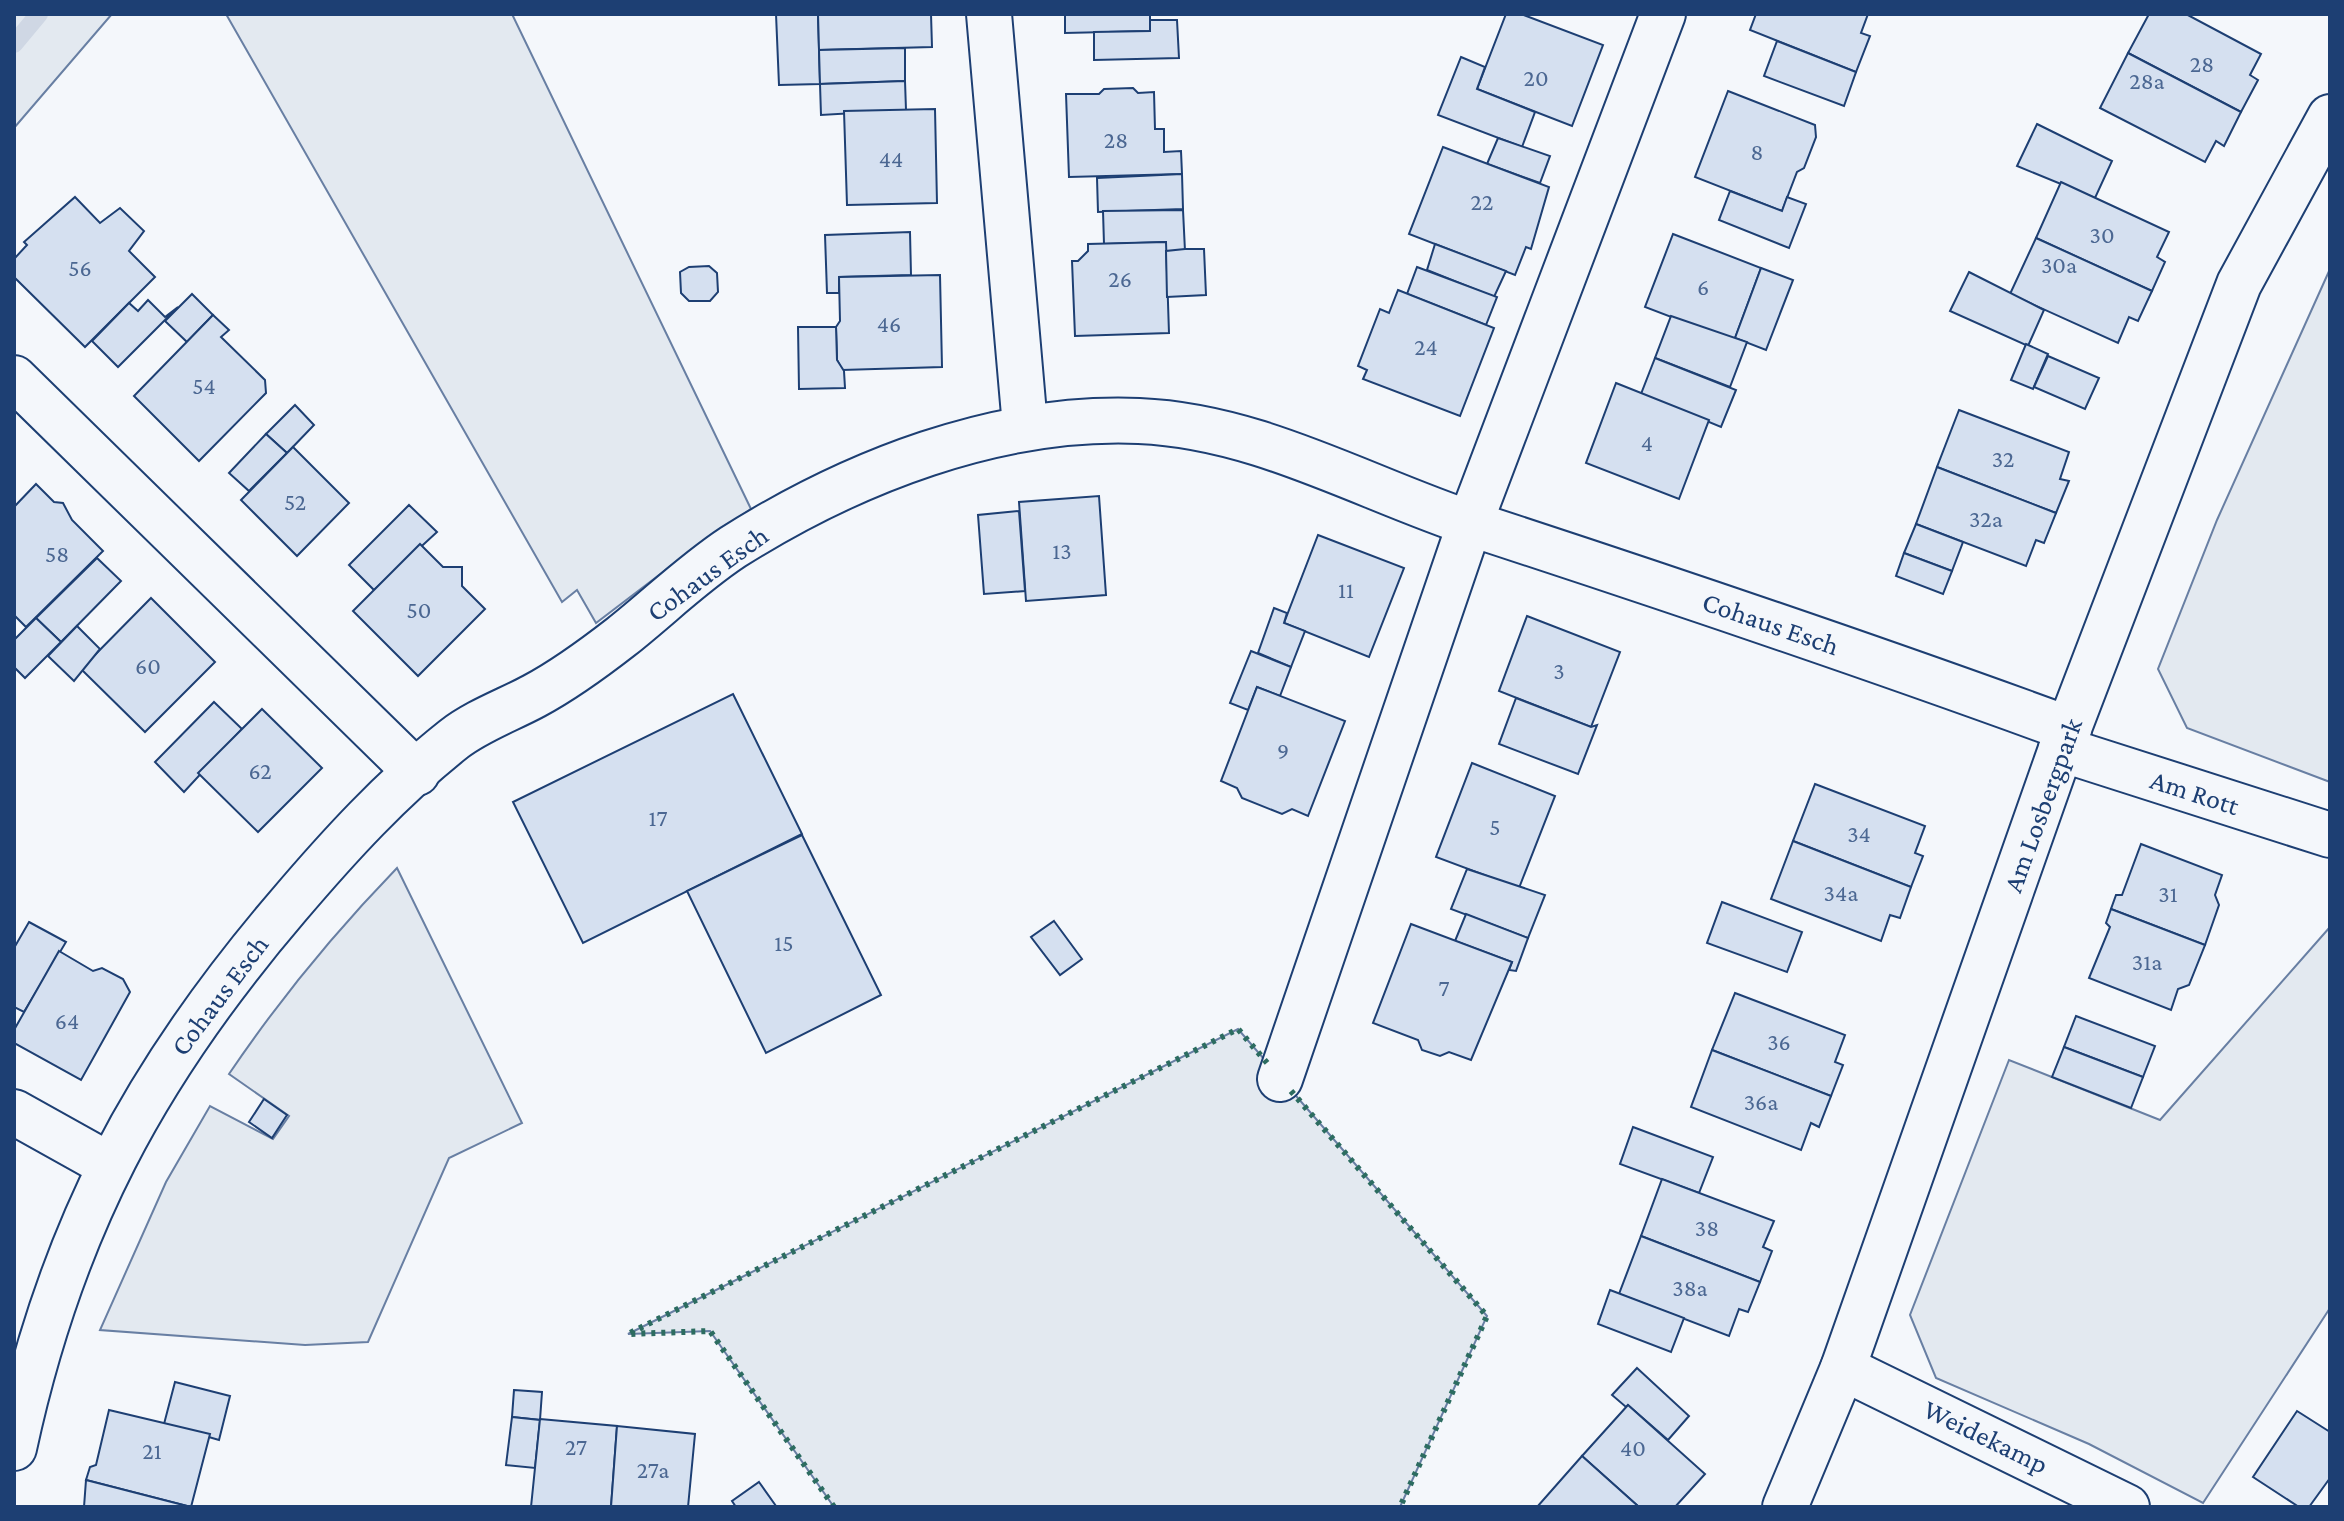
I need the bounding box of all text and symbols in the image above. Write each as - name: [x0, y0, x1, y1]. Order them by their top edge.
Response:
- house number: 28: [2190, 50, 2214, 77]
- house number: 20: [1523, 64, 1549, 91]
- house number: 28a: [2129, 67, 2165, 94]
- house number: 28: [1104, 126, 1128, 153]
- house number: 8: [1751, 138, 1763, 165]
- house number: 44: [879, 145, 903, 172]
- house number: 22: [1471, 188, 1493, 215]
- house number: 30: [2090, 221, 2114, 248]
- house number: 30a: [2041, 251, 2077, 278]
- house number: 56: [68, 254, 92, 281]
- house number: 26: [1108, 265, 1132, 292]
- house number: 6: [1697, 273, 1709, 300]
- house number: 46: [877, 310, 901, 337]
- house number: 24: [1414, 333, 1438, 360]
- house number: 54: [192, 372, 216, 399]
- house number: 4: [1641, 429, 1653, 456]
- house number: 32: [1992, 445, 2014, 472]
- house number: 52: [284, 488, 306, 515]
- house number: 32a: [1969, 505, 2003, 532]
- street label: Cohaus Esch: [641, 519, 774, 628]
- house number: 13: [1052, 537, 1072, 564]
- house number: 58: [45, 540, 69, 567]
- house number: 11: [1338, 576, 1354, 603]
- street label: Cohaus Esch: [1699, 586, 1843, 661]
- house number: 50: [407, 596, 431, 623]
- house number: 60: [135, 652, 161, 679]
- house number: 3: [1553, 657, 1565, 684]
- street label: Am Losbergpark: [1997, 713, 2089, 896]
- house number: 9: [1277, 737, 1289, 764]
- house number: 62: [248, 757, 272, 784]
- street label: Am Rott: [2147, 764, 2244, 822]
- house number: 17: [648, 804, 668, 831]
- house number: 5: [1489, 813, 1501, 840]
- house number: 34: [1847, 820, 1871, 847]
- house number: 34a: [1824, 879, 1858, 906]
- house number: 31: [2158, 880, 2178, 907]
- street label: Cohaus Esch: [164, 929, 275, 1061]
- house number: 15: [774, 929, 794, 956]
- house number: 31a: [2132, 948, 2162, 975]
- house number: 7: [1438, 974, 1450, 1001]
- house number: 64: [55, 1007, 79, 1034]
- house number: 36: [1767, 1028, 1791, 1055]
- house number: 36a: [1744, 1088, 1778, 1115]
- house number: 38: [1695, 1214, 1719, 1241]
- house number: 38a: [1672, 1274, 1708, 1301]
- street label: Weidekamp: [1919, 1393, 2053, 1480]
- house number: 27: [565, 1433, 587, 1460]
- house number: 40: [1620, 1434, 1646, 1461]
- house number: 21: [142, 1437, 162, 1464]
- house number: 27a: [637, 1456, 669, 1483]

